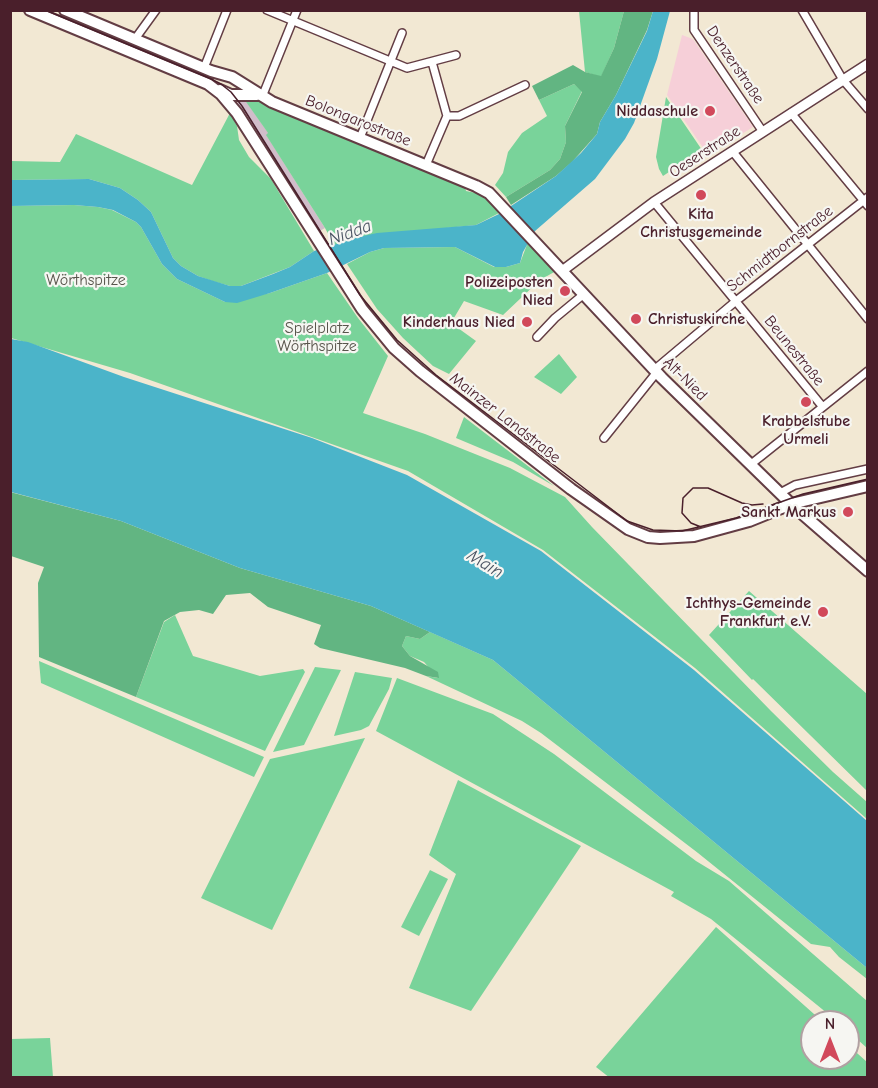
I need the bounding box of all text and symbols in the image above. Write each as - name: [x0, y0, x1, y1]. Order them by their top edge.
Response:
- street label: Denzerstraße: [702, 22, 768, 108]
- street label: Bolongarostraße: [302, 91, 414, 151]
- place label: Niddaschule: [616, 101, 698, 121]
- marker: Niddaschule: [703, 104, 717, 118]
- street label: Oeserstraße: [666, 122, 744, 182]
- marker: Kita Christusgemeinde: [694, 188, 708, 202]
- street label: Schmidtbornstraße: [723, 202, 837, 296]
- place label: Kita Christusgemeinde: [640, 204, 762, 242]
- water label: Nidda: [325, 215, 375, 251]
- park label: Wörthspitze: [46, 270, 126, 290]
- place label: Polizeiposten Nied: [465, 272, 553, 310]
- marker: Polizeiposten Nied: [558, 284, 572, 298]
- place label: Christuskirche: [648, 309, 745, 329]
- place label: Kinderhaus Nied: [403, 312, 515, 332]
- marker: Christuskirche: [629, 312, 643, 326]
- street label: Beunestraße: [760, 312, 828, 390]
- marker: Kinderhaus Nied: [520, 315, 534, 329]
- park label: Spielplatz Wörthspitze: [277, 318, 357, 356]
- street label: Alt-Nied: [659, 353, 711, 405]
- street label: Mainzer Landstraße: [446, 369, 564, 467]
- marker: Krabbelstube Urmeli: [799, 395, 813, 409]
- place label: Krabbelstube Urmeli: [762, 411, 850, 449]
- place label: Sankt Markus: [741, 502, 836, 522]
- marker: Sankt Markus: [841, 505, 855, 519]
- water label: Main: [463, 545, 507, 583]
- place label: Ichthys-Gemeinde Frankfurt e.V.: [686, 593, 811, 631]
- marker: Ichthys-Gemeinde Frankfurt e.V.: [816, 605, 830, 619]
- north arrow: [800, 1010, 860, 1070]
- text: N: [825, 1015, 835, 1033]

